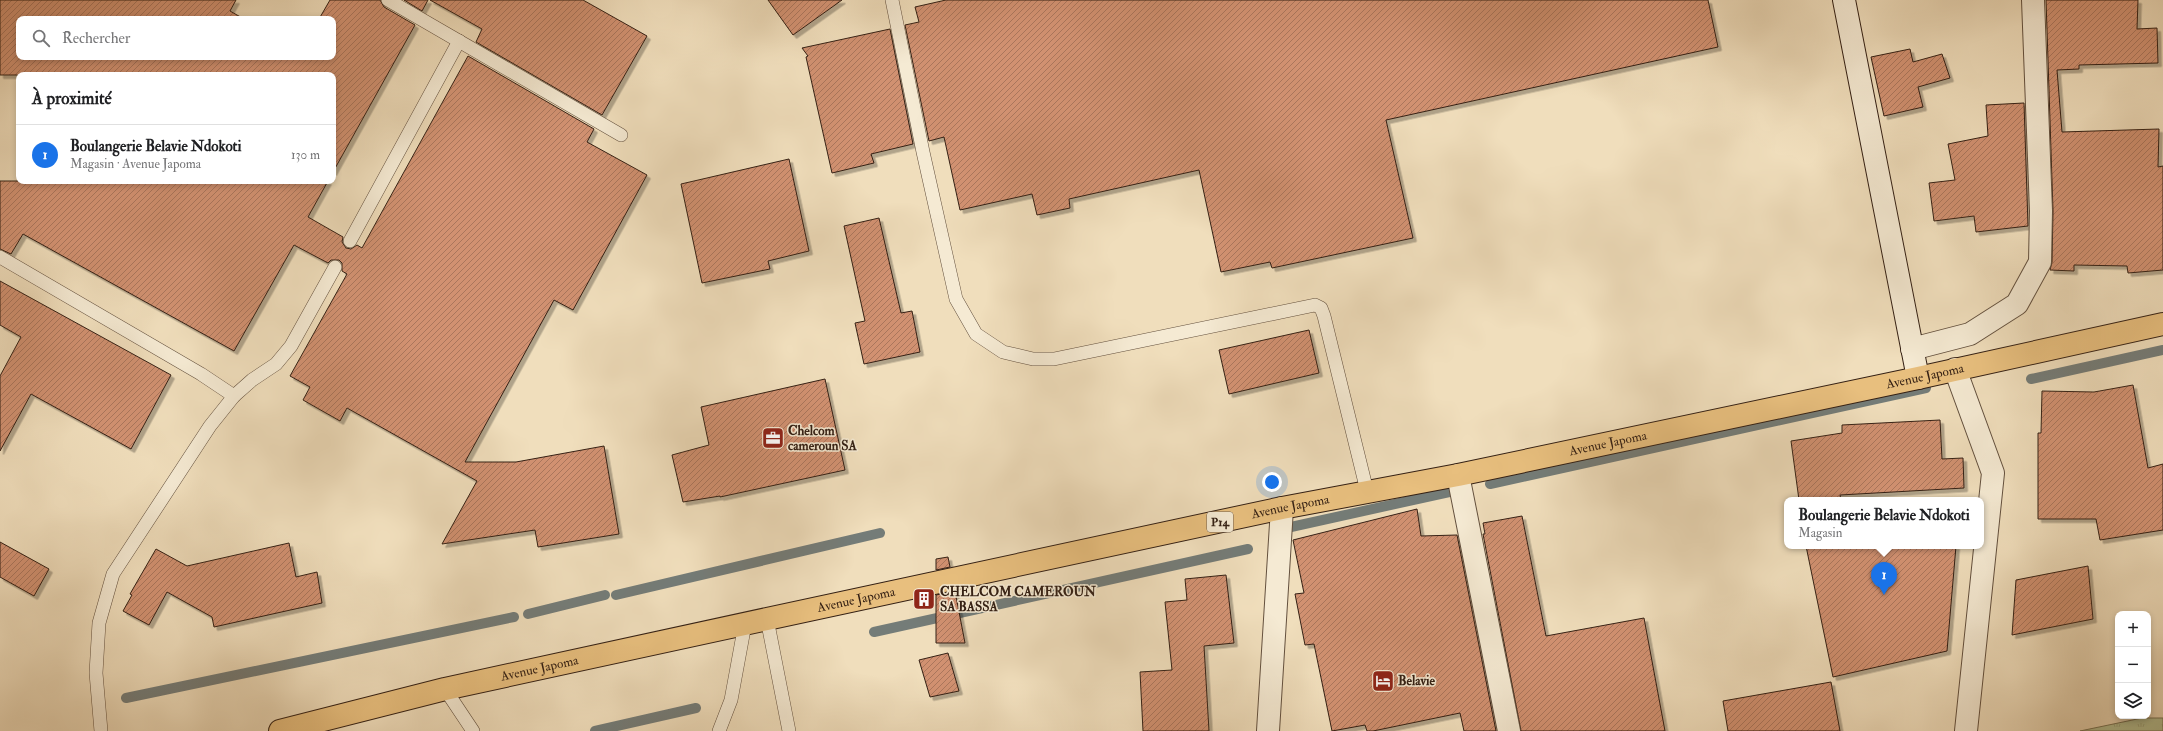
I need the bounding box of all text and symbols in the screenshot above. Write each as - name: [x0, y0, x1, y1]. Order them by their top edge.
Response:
- search box: [16, 16, 336, 60]
- icon: search: [30, 27, 52, 49]
- text: Rechercher: [62, 29, 130, 48]
- text: À proximité: [32, 88, 112, 109]
- text: Boulangerie Belavie Ndokoti: [70, 137, 241, 156]
- text: 1: [43, 147, 47, 163]
- text: 130 m: [291, 147, 320, 163]
- text: Magasin · Avenue Japoma: [70, 156, 201, 172]
- street label: Avenue Japoma: [1884, 360, 1966, 393]
- place label: Chelcom cameroun SA: [788, 423, 858, 454]
- office icon: Chelcom cameroun SA: [760, 425, 786, 451]
- street label: Avenue Japoma: [1567, 427, 1649, 460]
- your location: [1262, 472, 1282, 492]
- street label: Avenue Japoma: [1249, 491, 1331, 523]
- popup: [1784, 497, 1984, 549]
- text: Boulangerie Belavie Ndokoti: [1798, 506, 1970, 525]
- road number: P14: [1207, 512, 1233, 532]
- text: Magasin: [1798, 525, 1842, 541]
- pin: 1: [1871, 562, 1897, 595]
- street label: Avenue Japoma: [815, 583, 897, 616]
- place label: CHELCOM CAMEROUN SA BASSA: [940, 584, 1096, 615]
- building icon: CHELCOM CAMEROUN SA BASSA: [911, 586, 937, 612]
- map controls: [2115, 611, 2151, 719]
- button: +: [2115, 611, 2151, 647]
- button: −: [2115, 647, 2151, 683]
- street label: Avenue Japoma: [498, 652, 580, 685]
- hotel icon: Belavie: [1370, 668, 1396, 694]
- place label: Belavie: [1398, 673, 1435, 689]
- button: layers: [2115, 683, 2151, 719]

